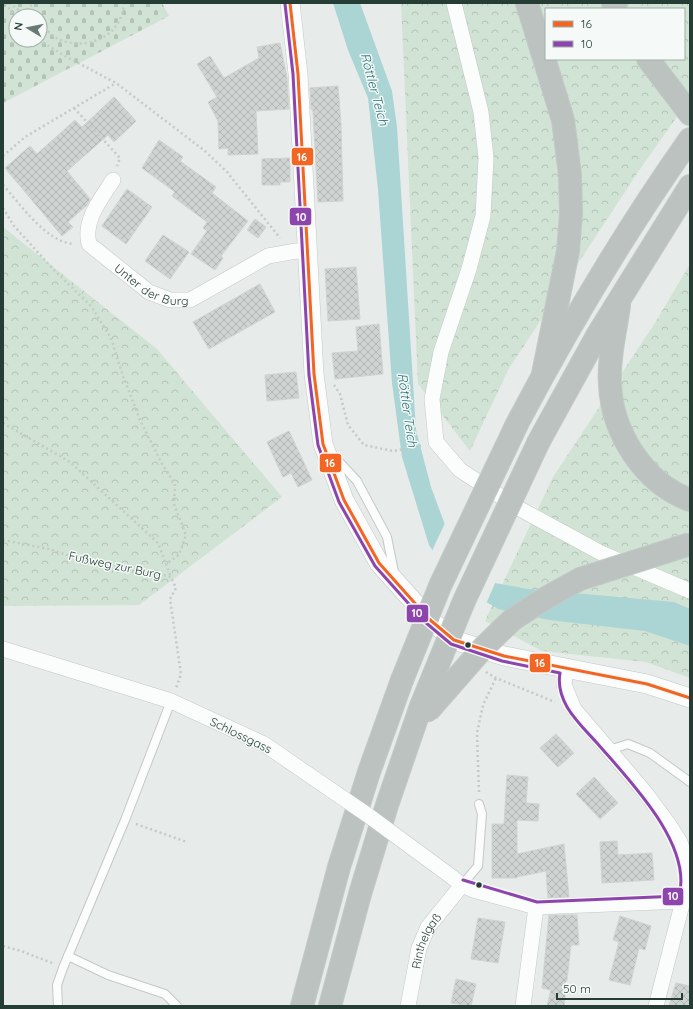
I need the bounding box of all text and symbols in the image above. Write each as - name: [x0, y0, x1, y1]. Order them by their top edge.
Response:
- north arrow: [8, 8, 48, 48]
- legend: [545, 8, 685, 60]
- text: 16: [581, 16, 592, 31]
- text: N: [11, 21, 26, 31]
- text: 10: [581, 36, 593, 51]
- water label: Röttler Teich: [358, 51, 393, 128]
- line badge: 16: [291, 147, 314, 166]
- text: 16: [297, 150, 307, 164]
- line badge: 10: [289, 207, 312, 226]
- text: 10: [295, 210, 307, 224]
- street label: Unter der Burg: [112, 260, 189, 308]
- water label: Röttler Teich: [395, 372, 421, 449]
- line badge: 16: [319, 453, 342, 473]
- text: 16: [325, 456, 335, 470]
- street label: Fußweg zur Burg: [67, 548, 163, 582]
- line badge: 10: [406, 604, 429, 623]
- text: 10: [411, 606, 423, 620]
- unlabelled marker: [463, 640, 473, 650]
- line badge: 16: [529, 653, 551, 673]
- text: 16: [535, 656, 545, 670]
- street label: Schlossgass: [208, 714, 275, 757]
- unlabelled marker: [474, 880, 484, 890]
- line badge: 10: [662, 887, 684, 906]
- text: 10: [667, 889, 679, 903]
- street label: Rinthelgaß: [408, 910, 444, 970]
- scale bar: [557, 975, 682, 1001]
- text: 50 m: [563, 981, 591, 996]

